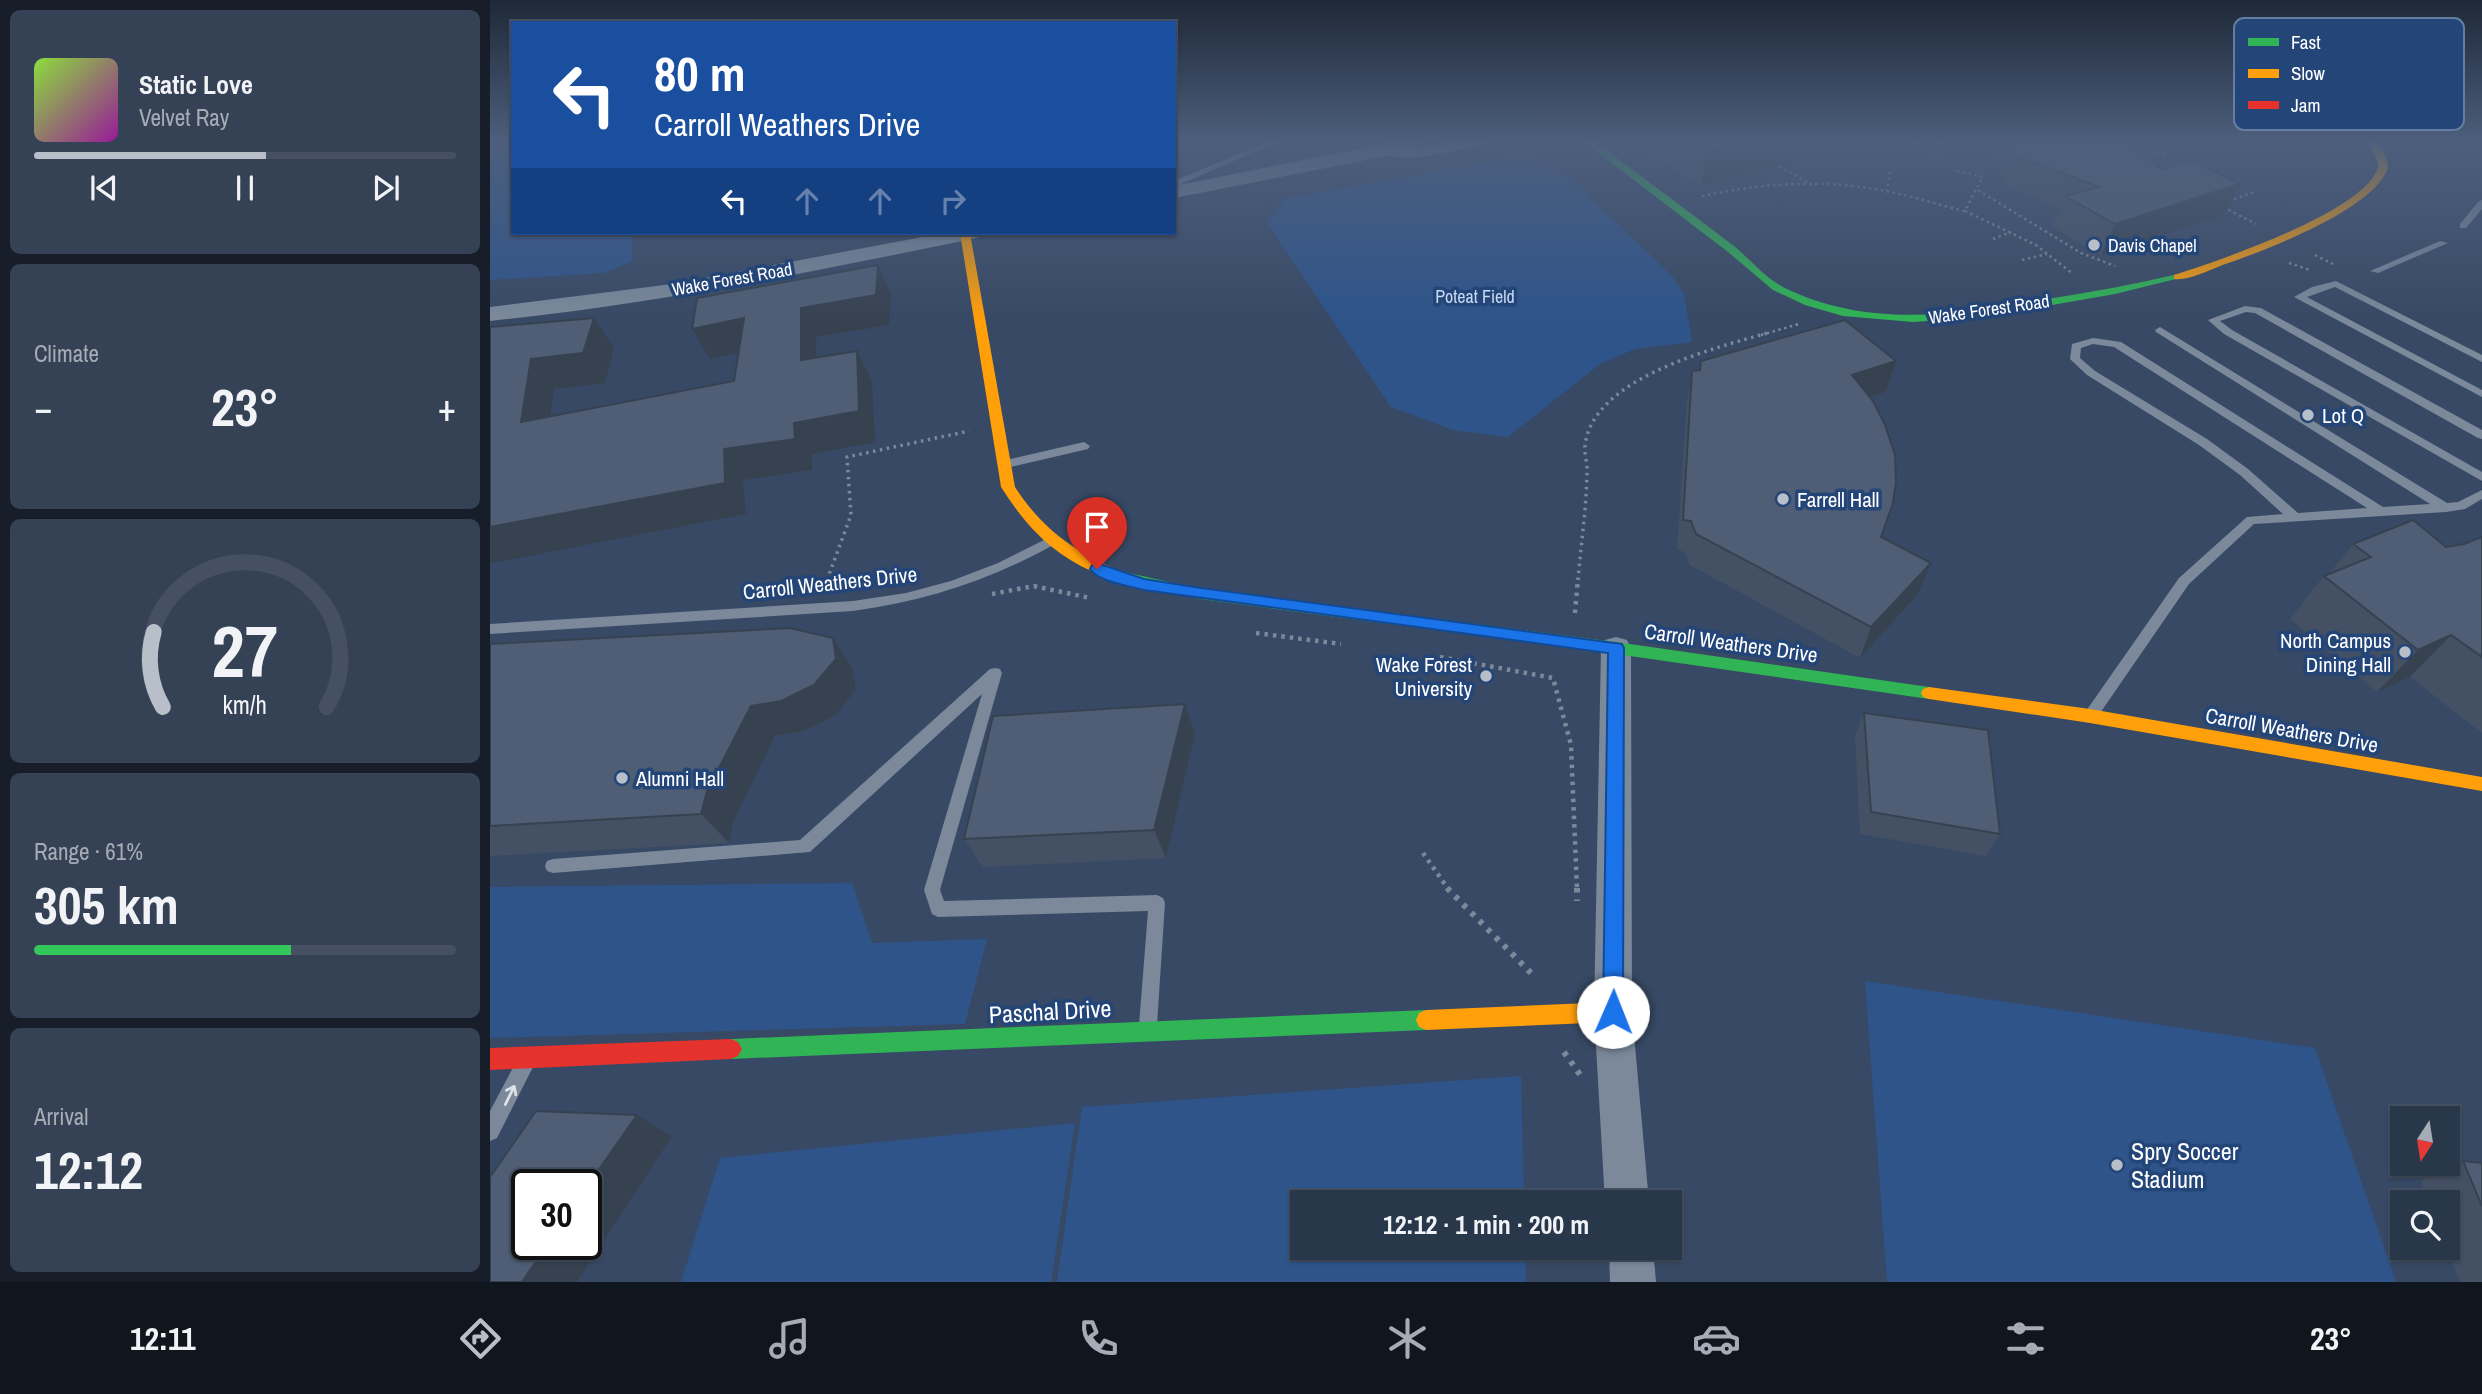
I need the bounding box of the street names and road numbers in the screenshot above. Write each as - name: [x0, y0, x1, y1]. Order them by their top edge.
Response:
- street label: Wake Forest Road: [670, 256, 794, 302]
- street label: Wake Forest Road: [1927, 288, 2051, 330]
- street label: Carroll Weathers Drive: [742, 559, 918, 607]
- street label: Carroll Weathers Drive: [1642, 616, 1820, 670]
- street label: Carroll Weathers Drive: [2203, 701, 2381, 759]
- street label: Paschal Drive: [988, 992, 1112, 1030]

